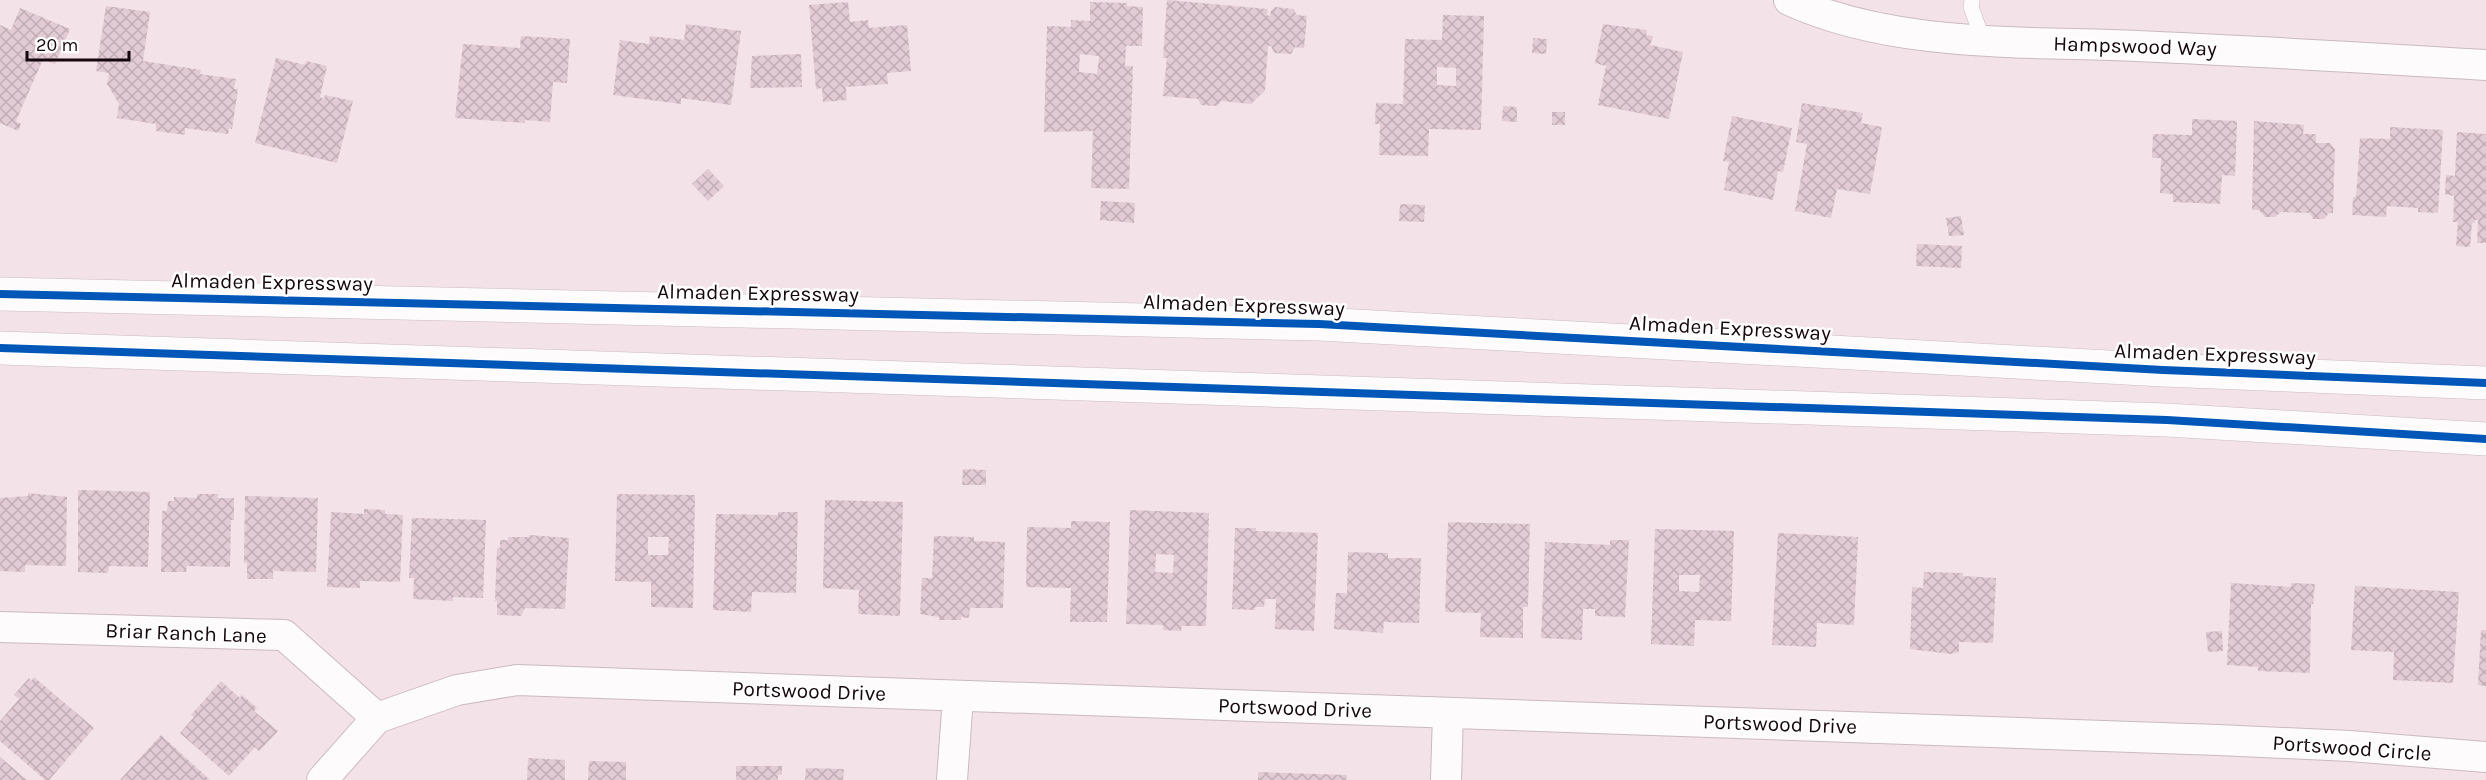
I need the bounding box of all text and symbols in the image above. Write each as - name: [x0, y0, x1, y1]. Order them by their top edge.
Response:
- scale bar: [27, 24, 129, 62]
- street label: Hampswood Way: [2053, 31, 2217, 61]
- text: 20 m: [36, 34, 78, 56]
- street label: Almaden Expressway: [171, 268, 373, 296]
- street label: Almaden Expressway: [657, 279, 859, 307]
- street label: Almaden Expressway: [1143, 289, 1346, 321]
- street label: Almaden Expressway: [1629, 311, 1832, 345]
- street label: Almaden Expressway: [2114, 338, 2317, 370]
- street label: Briar Ranch Lane: [105, 618, 267, 648]
- street label: Portswood Drive: [731, 676, 887, 706]
- street label: Portswood Drive: [1217, 693, 1373, 723]
- street label: Portswood Drive: [1702, 709, 1858, 739]
- street label: Portswood Circle: [2272, 730, 2432, 766]

